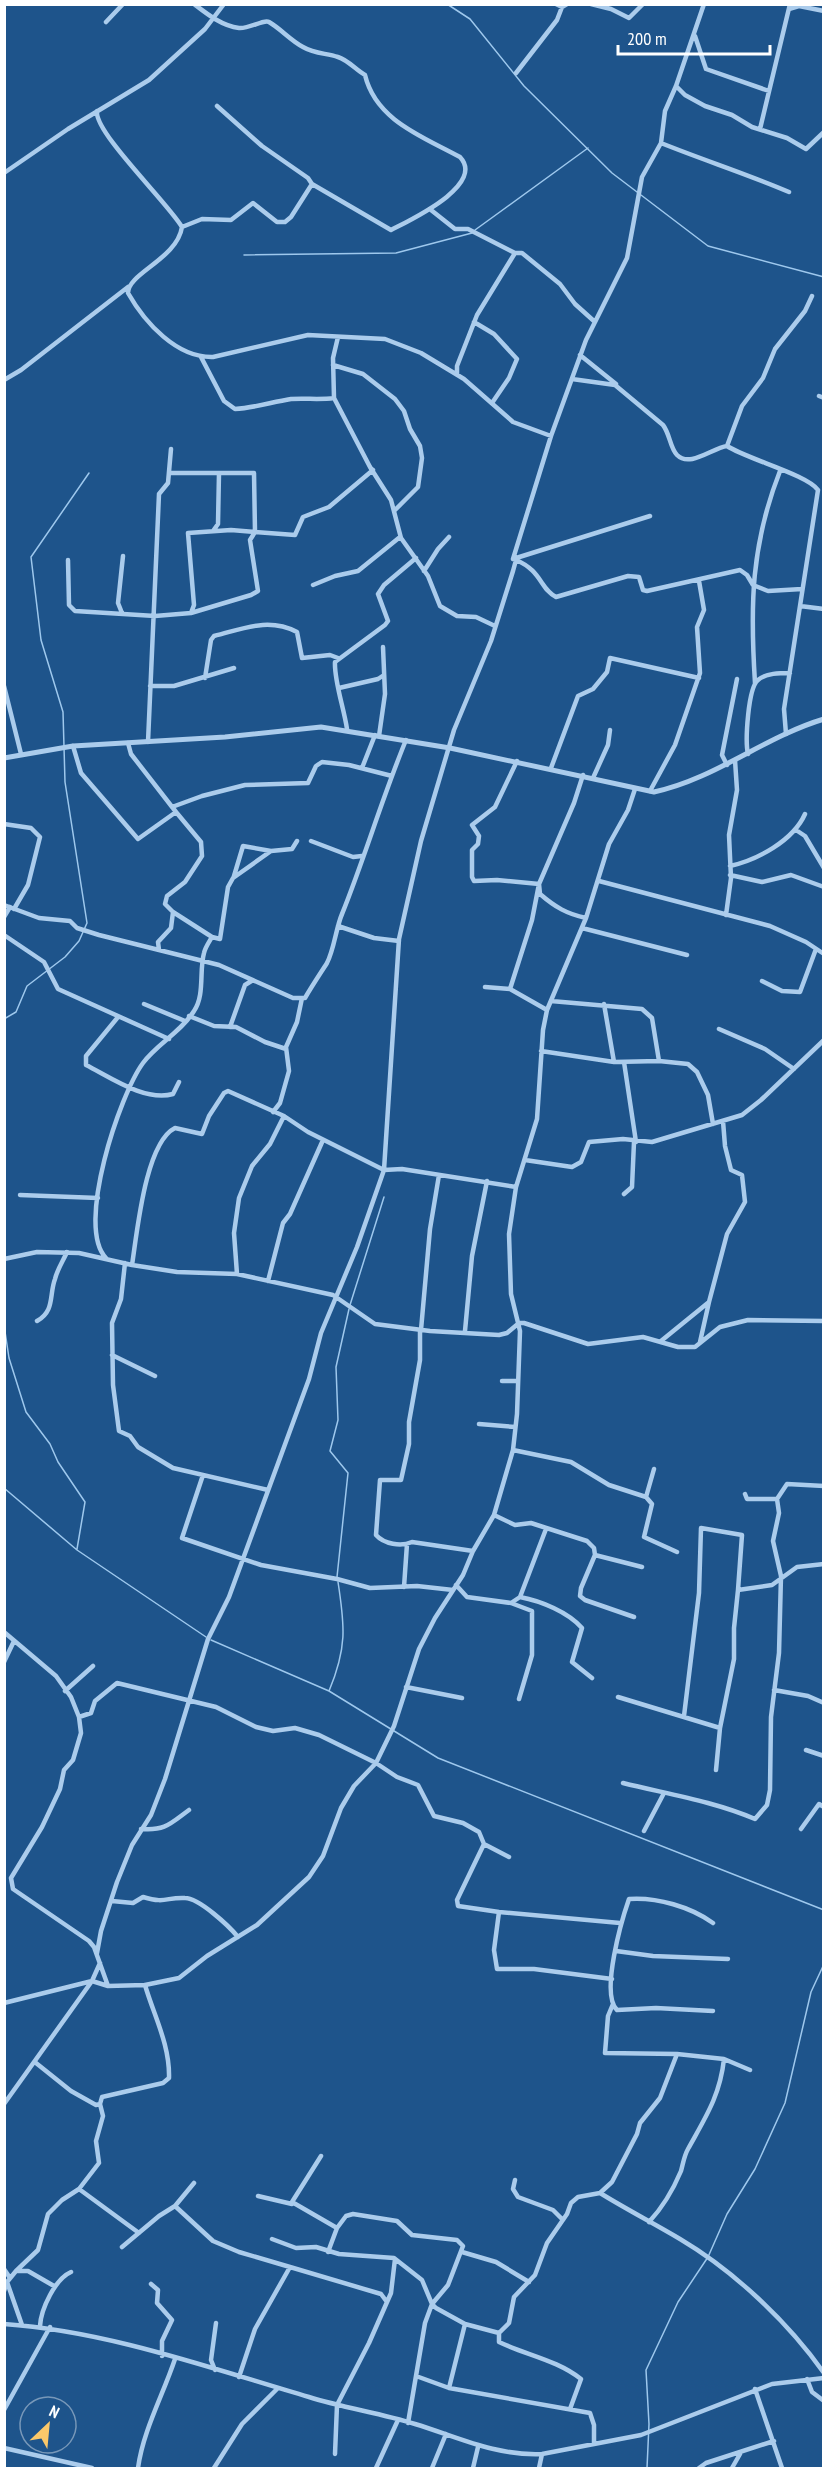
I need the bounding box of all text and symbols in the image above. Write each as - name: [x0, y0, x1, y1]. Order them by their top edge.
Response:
- scale bar: [618, 18, 770, 56]
- text: 200 m: [627, 27, 667, 50]
- north arrow: [18, 2395, 78, 2455]
- text: N: [46, 2401, 63, 2422]

